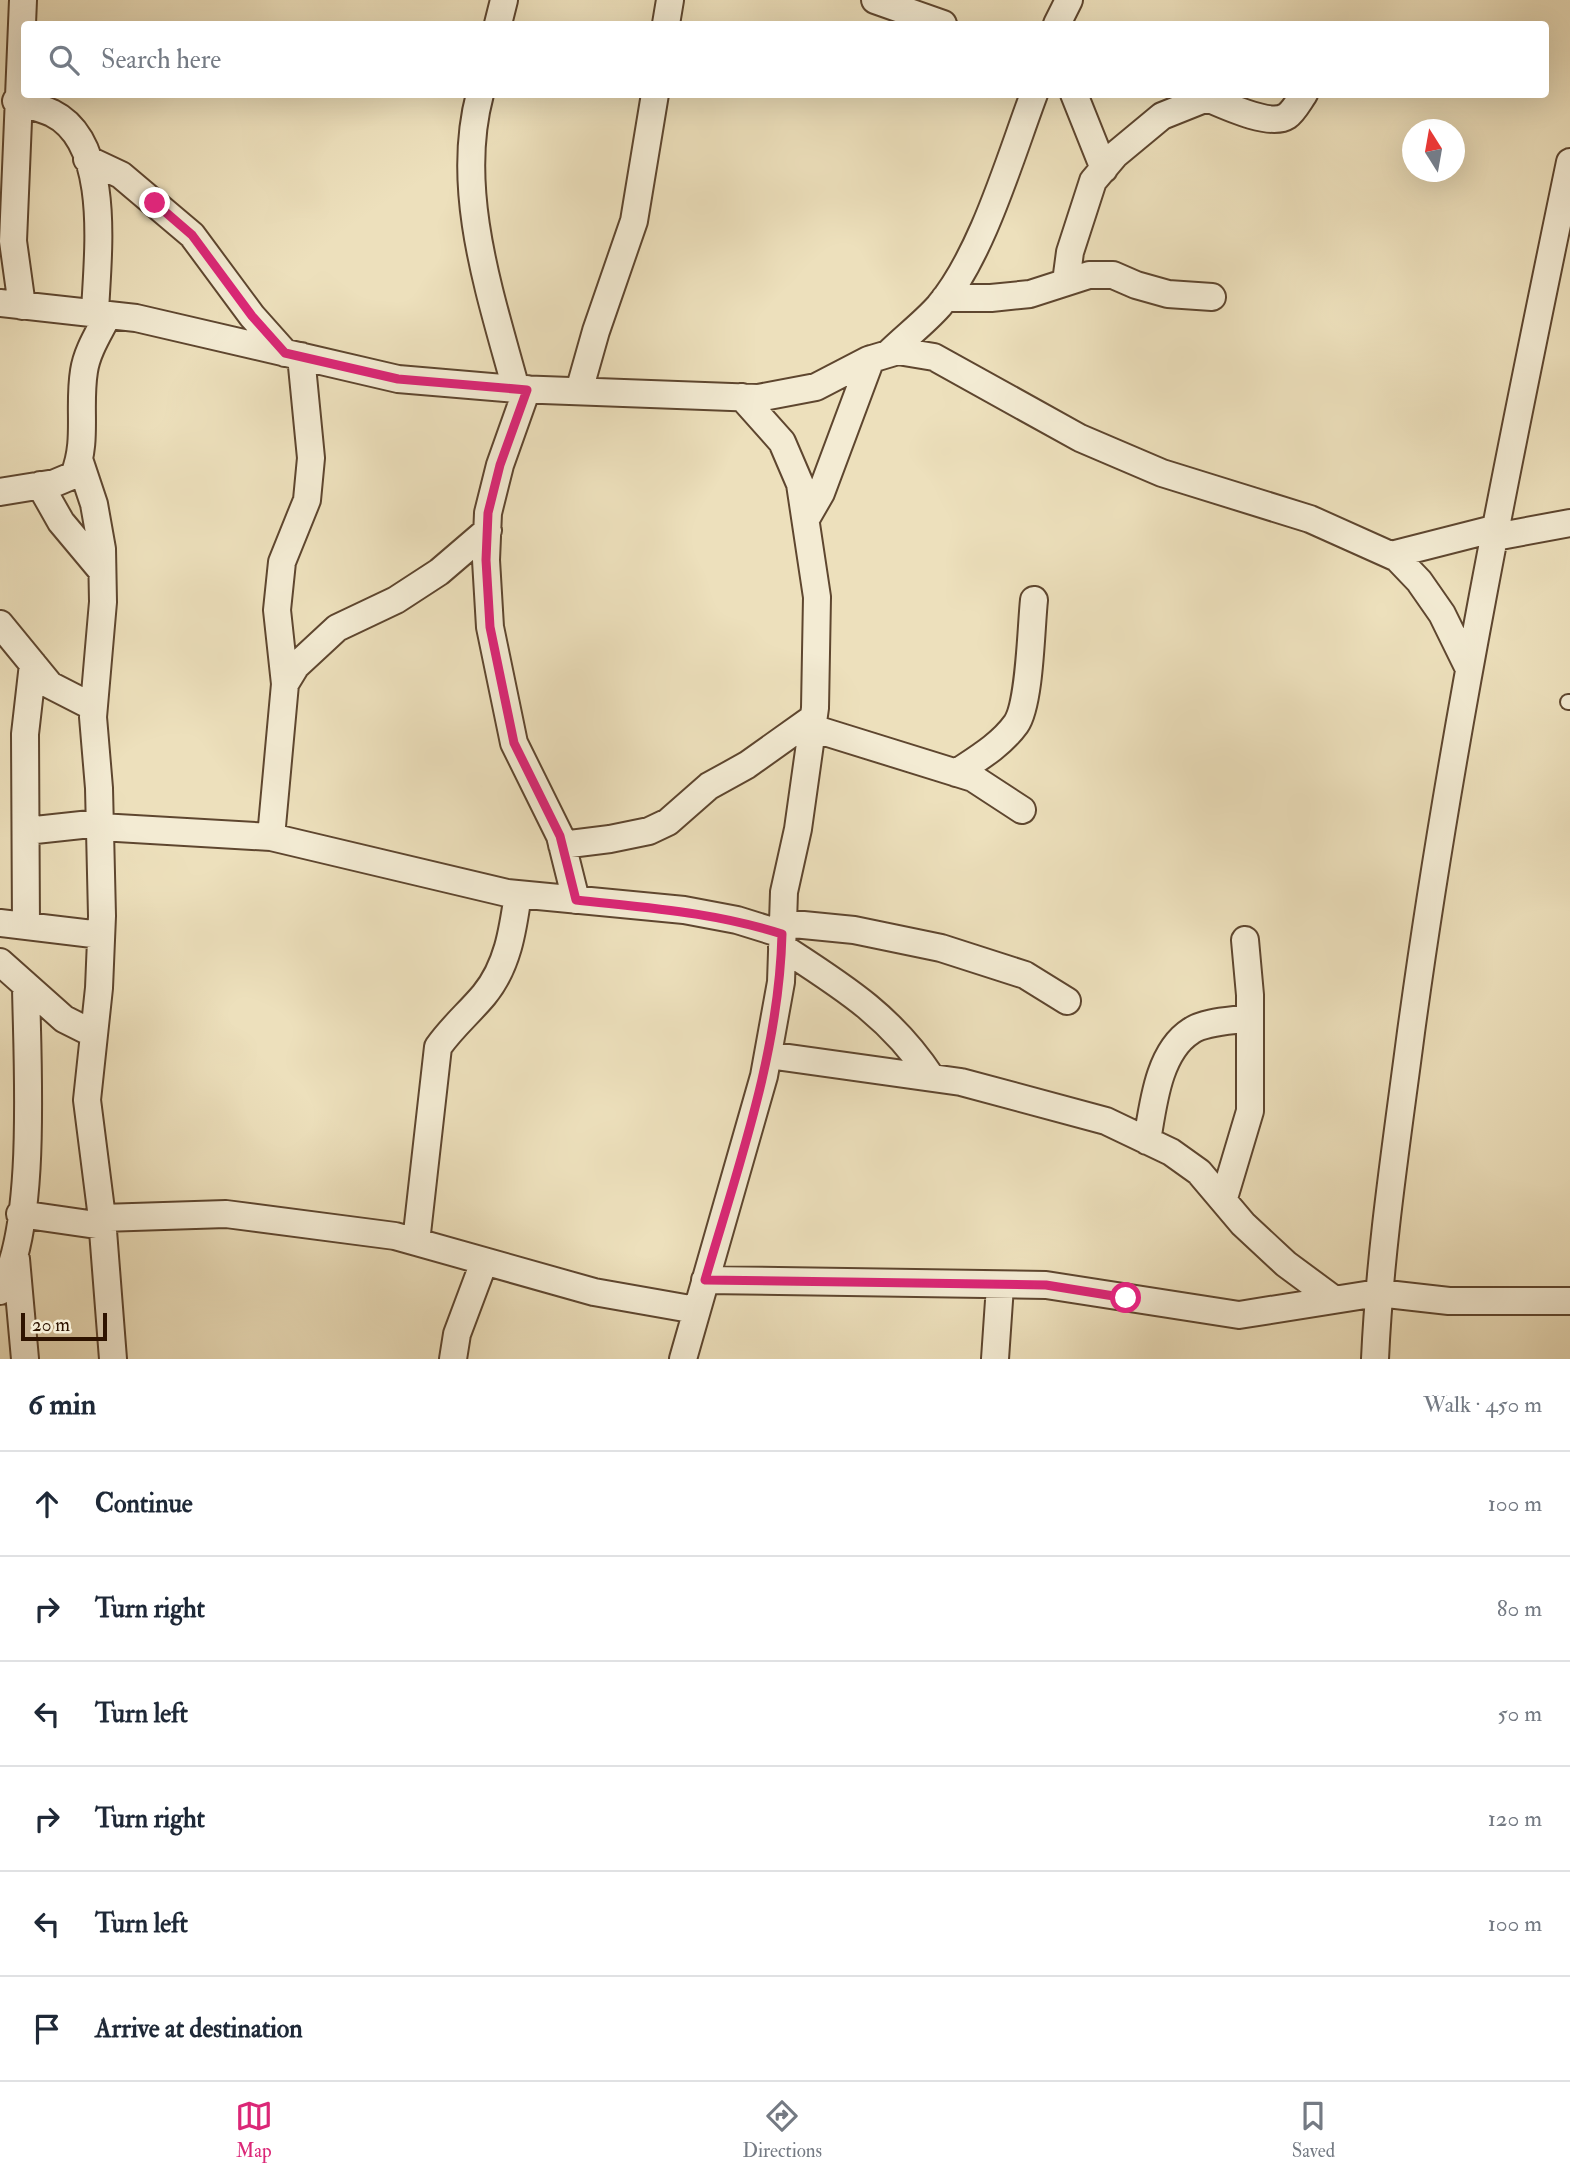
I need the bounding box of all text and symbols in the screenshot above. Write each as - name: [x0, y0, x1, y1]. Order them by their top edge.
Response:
- search box: [21, 21, 1549, 98]
- icon: search: [45, 41, 83, 79]
- text: Search here: [101, 44, 221, 76]
- north arrow: [1402, 119, 1465, 182]
- route end: [139, 187, 170, 218]
- route start: [1110, 1282, 1141, 1313]
- scale bar: [21, 1310, 107, 1342]
- text: 20 m: [32, 1313, 70, 1337]
- text: 6 min: [28, 1386, 96, 1423]
- text: Walk · 450 m: [1423, 1390, 1542, 1419]
- icon: ahead: [28, 1485, 66, 1523]
- text: Continue: [95, 1488, 193, 1520]
- text: 100 m: [1488, 1489, 1542, 1518]
- icon: right: [28, 1590, 66, 1628]
- text: Turn right: [95, 1593, 205, 1625]
- text: 80 m: [1497, 1594, 1542, 1623]
- icon: left: [28, 1695, 66, 1733]
- text: Turn left: [95, 1698, 188, 1730]
- text: 50 m: [1498, 1699, 1542, 1728]
- icon: right: [28, 1800, 66, 1838]
- text: Turn right: [95, 1803, 205, 1835]
- text: 120 m: [1488, 1804, 1542, 1833]
- icon: left: [28, 1905, 66, 1943]
- text: Turn left: [95, 1908, 188, 1940]
- text: 100 m: [1488, 1909, 1542, 1938]
- icon: arrive: [28, 2010, 66, 2048]
- text: Arrive at destination: [95, 2013, 303, 2045]
- tab: Map: [235, 2097, 273, 2163]
- tab: Directions: [742, 2097, 822, 2163]
- tab: Saved: [1292, 2097, 1335, 2163]

